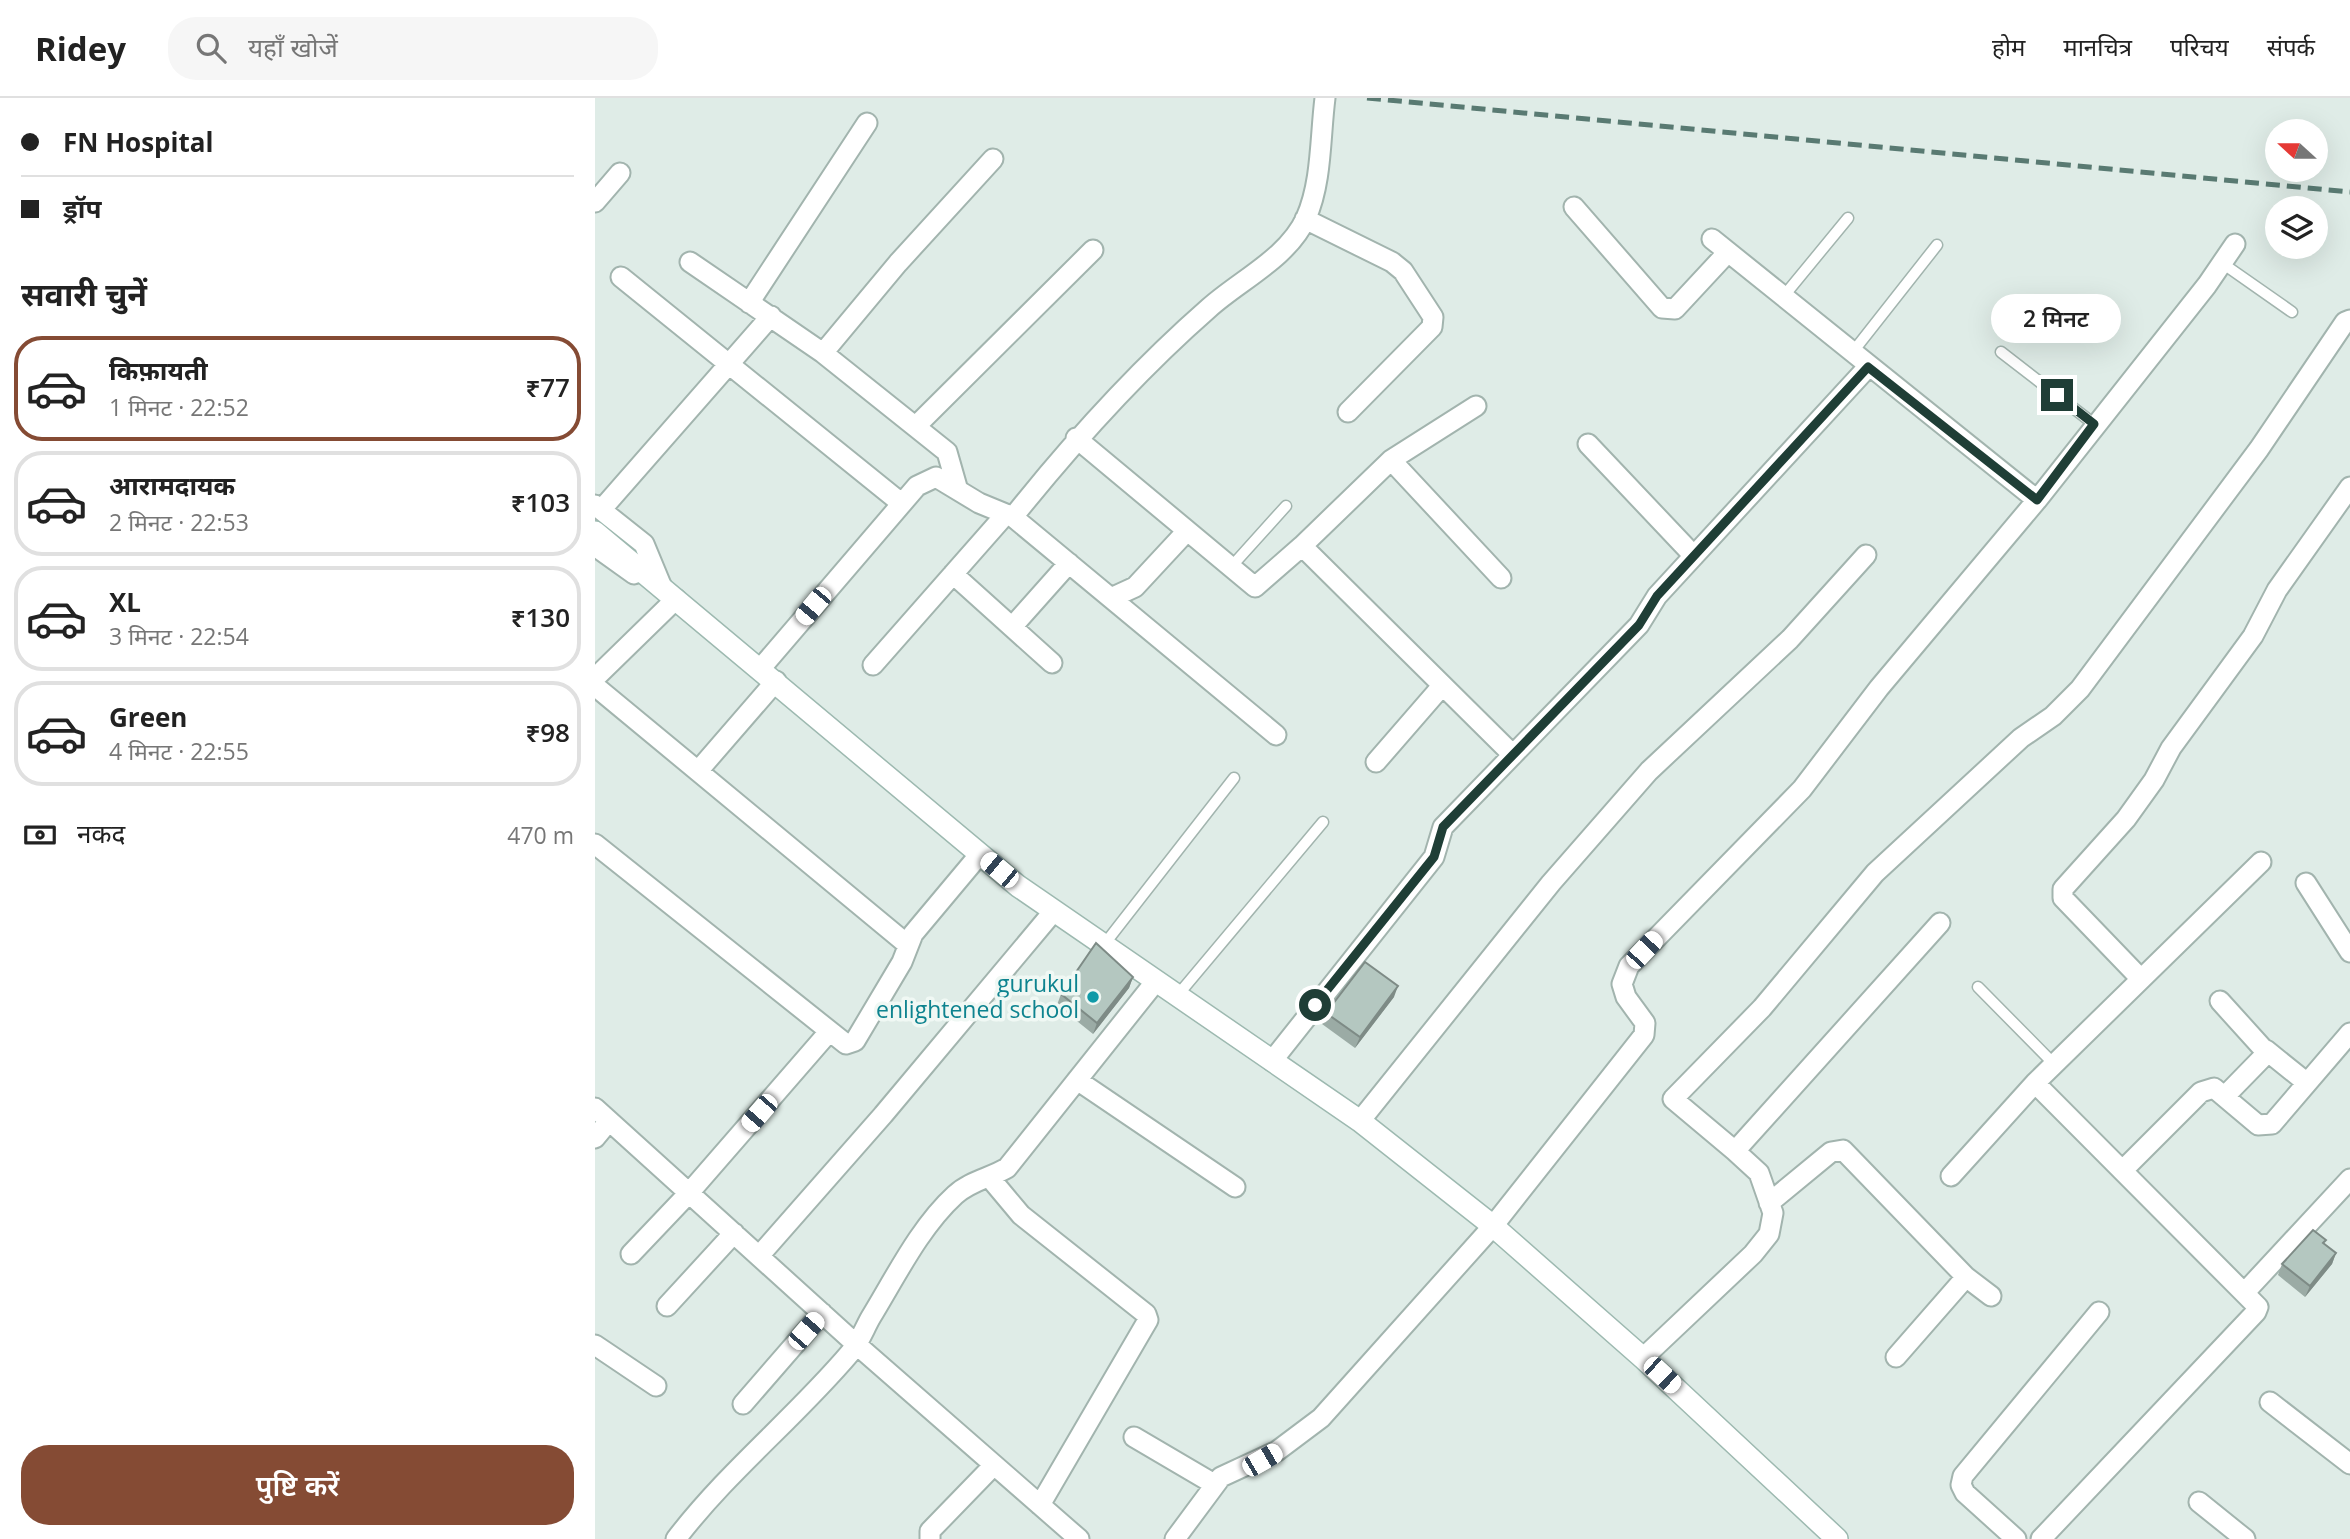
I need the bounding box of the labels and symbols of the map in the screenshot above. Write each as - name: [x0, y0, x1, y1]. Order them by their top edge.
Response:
- north arrow: [2265, 119, 2327, 182]
- callout: 2 मिनट: [1992, 294, 2122, 342]
- route end: [2041, 379, 2073, 411]
- car: [792, 583, 835, 629]
- car: [977, 848, 1022, 892]
- car: [1622, 927, 1667, 973]
- place label: gurukul enlightened school: [876, 967, 1079, 1025]
- marker: gurukul enlightened school: [1085, 989, 1101, 1005]
- route start: [1299, 989, 1331, 1021]
- car: [738, 1090, 781, 1136]
- car: [785, 1308, 828, 1354]
- car: [1640, 1353, 1685, 1397]
- car: [1239, 1440, 1286, 1480]

